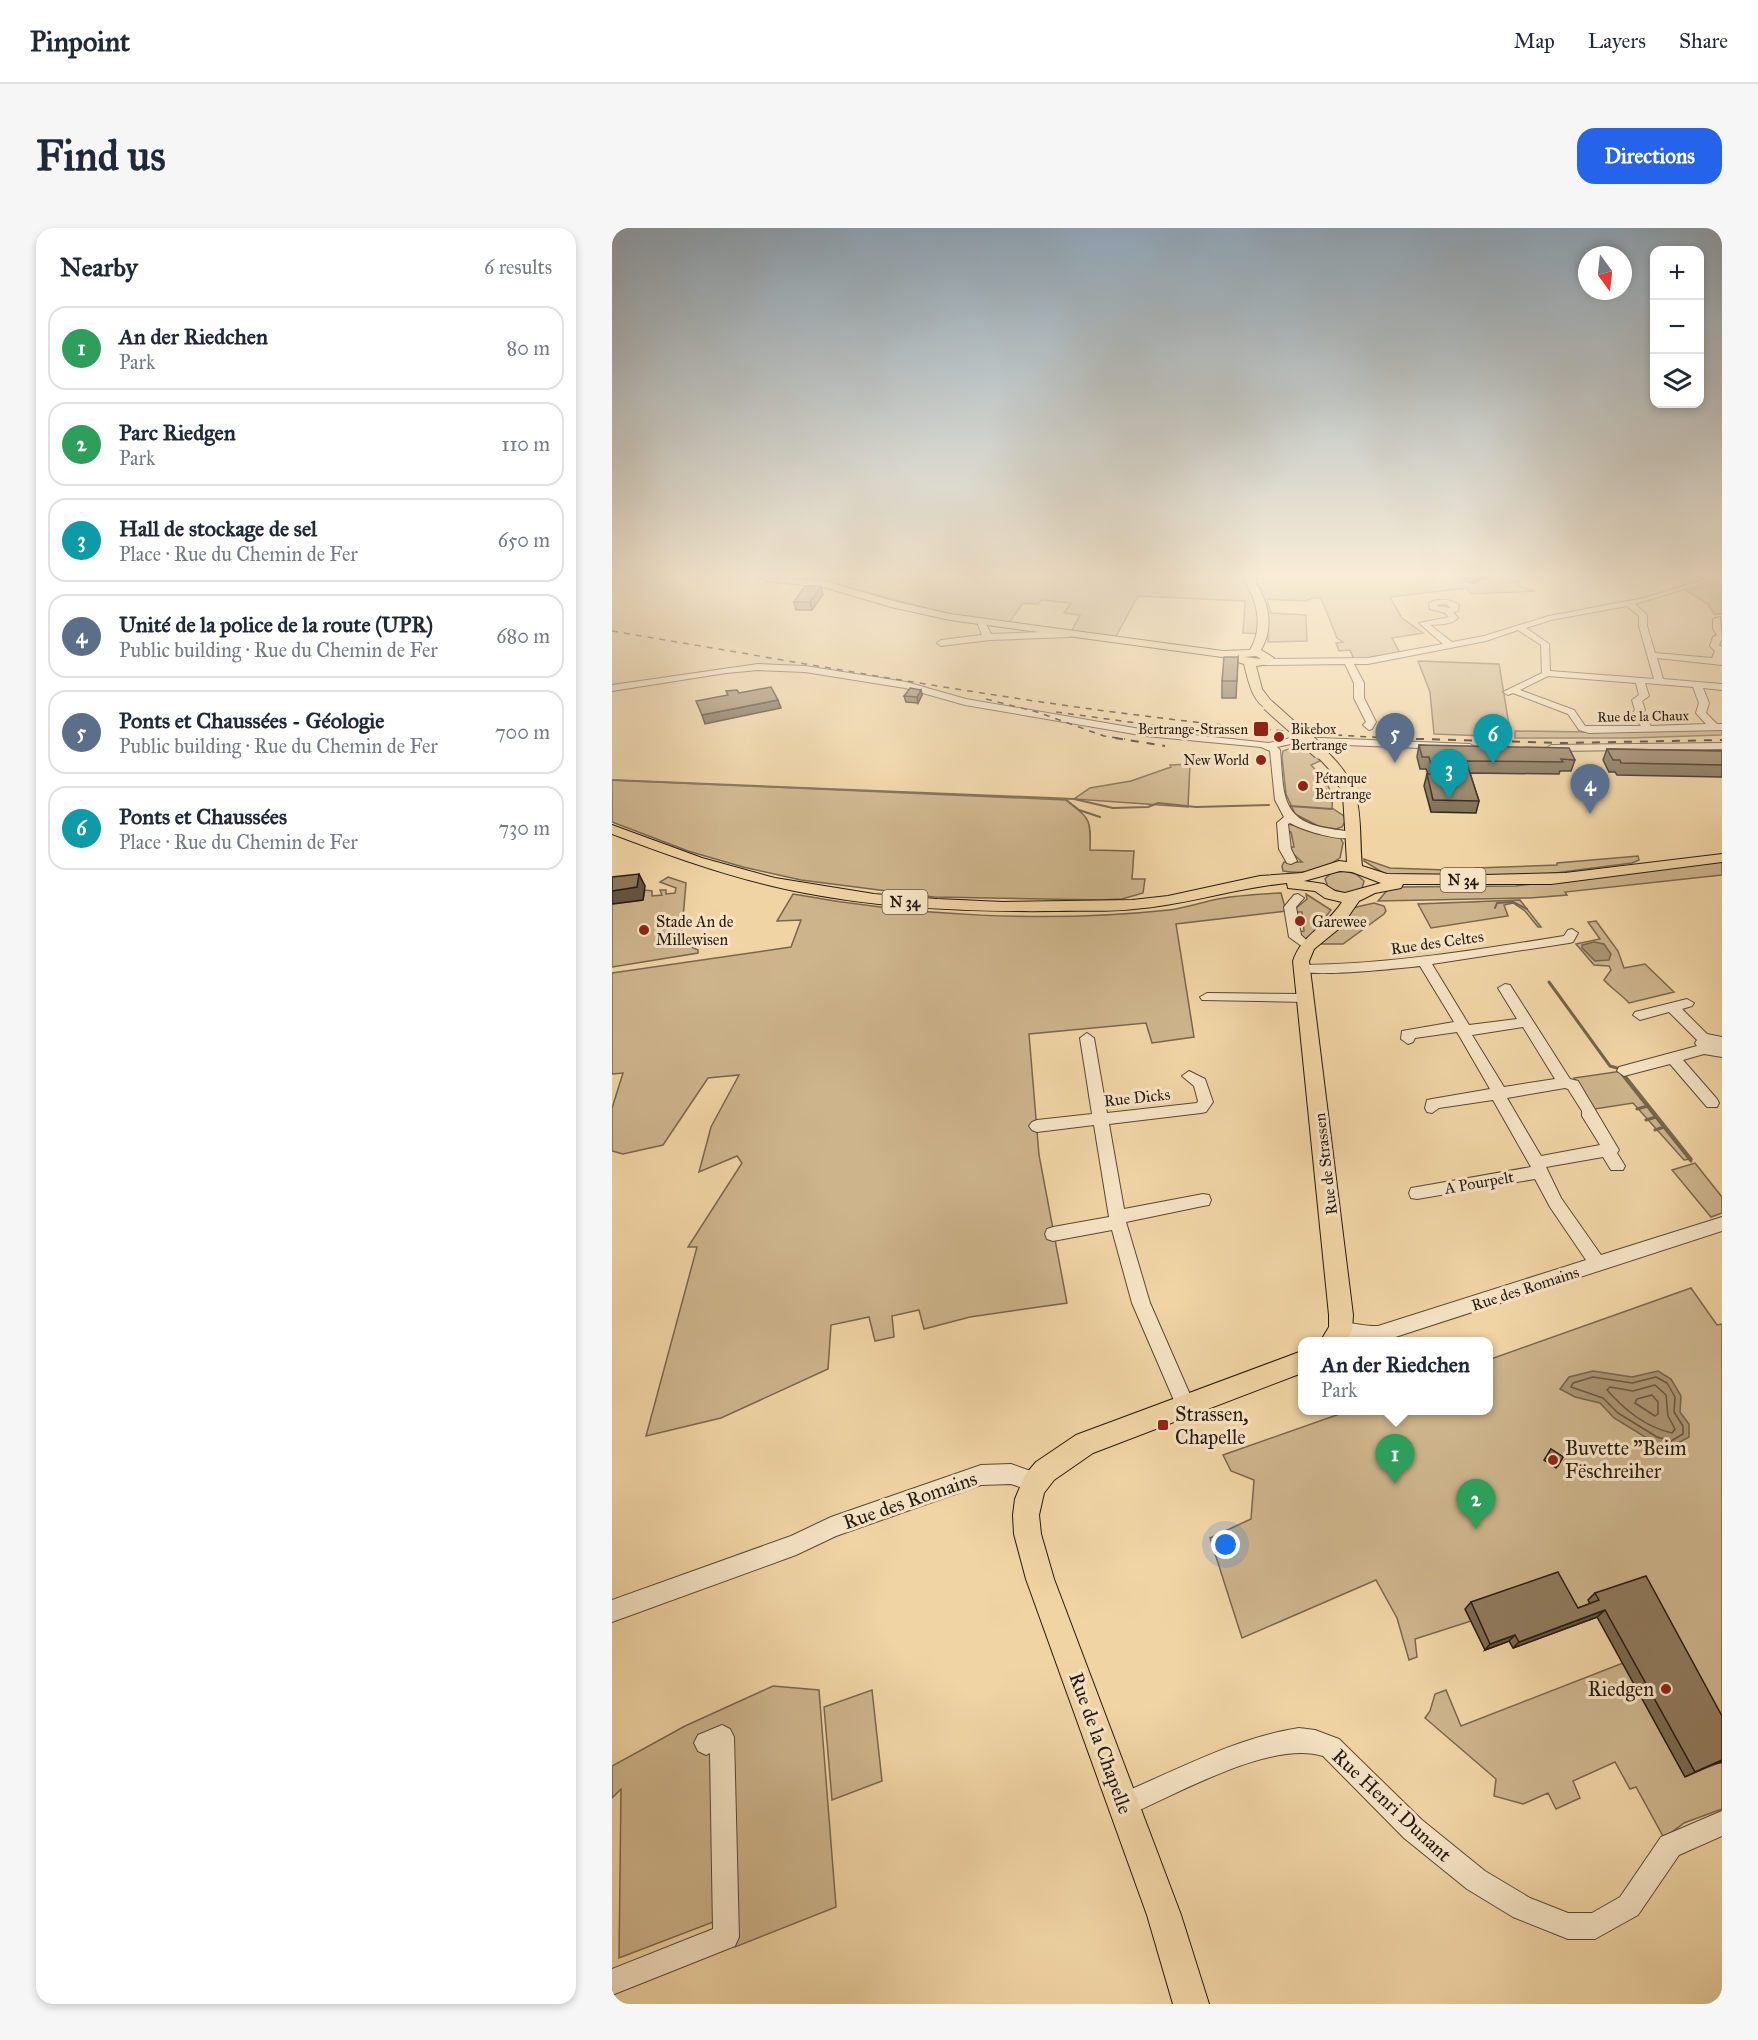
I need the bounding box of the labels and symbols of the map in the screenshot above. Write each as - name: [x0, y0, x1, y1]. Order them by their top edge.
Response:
- north arrow: [1578, 246, 1632, 300]
- street label: Rue de la Chaux: [1597, 707, 1690, 726]
- pin: 5: [1376, 714, 1414, 763]
- pin: 6: [1474, 714, 1512, 764]
- marker: Bertrange-Strassen: [1252, 720, 1270, 738]
- place label: Bertrange-Strassen: [1138, 721, 1248, 738]
- place label: Bikebox Bertrange: [1291, 721, 1348, 754]
- marker: Bikebox Bertrange: [1272, 730, 1286, 744]
- pin: 3: [1430, 750, 1468, 799]
- place label: New World: [1184, 752, 1249, 769]
- marker: New World: [1254, 753, 1268, 767]
- pin: 4: [1570, 764, 1610, 814]
- place label: Pétanque Bertrange: [1315, 770, 1372, 803]
- marker: Pétanque Bertrange: [1296, 779, 1310, 793]
- road number: N 34: [1440, 868, 1486, 892]
- road number: N 34: [882, 890, 928, 914]
- place label: Stade An de Millewisen: [656, 912, 734, 949]
- place label: Garewee: [1312, 912, 1367, 931]
- marker: Garewee: [1293, 914, 1307, 928]
- marker: Stade An de Millewisen: [637, 923, 651, 937]
- street label: Rue des Celtes: [1389, 927, 1485, 958]
- street label: Rue Dicks: [1103, 1085, 1171, 1110]
- street label: Rue de Strassen: [1310, 1112, 1341, 1216]
- street label: A Pourpelt: [1442, 1167, 1516, 1198]
- street label: Rue des Romains: [1469, 1262, 1582, 1315]
- place label: Strassen, Chapelle: [1175, 1402, 1248, 1449]
- marker: Strassen, Chapelle: [1156, 1418, 1170, 1432]
- pin: 1: [1376, 1434, 1414, 1484]
- place label: Buvette "Beim Fëschreiher: [1565, 1436, 1687, 1483]
- marker: Buvette "Beim Fëschreiher: [1546, 1453, 1560, 1467]
- street label: Rue des Romains: [840, 1466, 980, 1534]
- pin: 2: [1456, 1480, 1496, 1529]
- your location: [1211, 1530, 1240, 1559]
- street label: Rue de la Chapelle: [1064, 1669, 1138, 1817]
- place label: Riedgen: [1588, 1677, 1654, 1702]
- marker: Riedgen: [1659, 1682, 1673, 1696]
- street label: Rue Henri Dunant: [1327, 1744, 1457, 1866]

